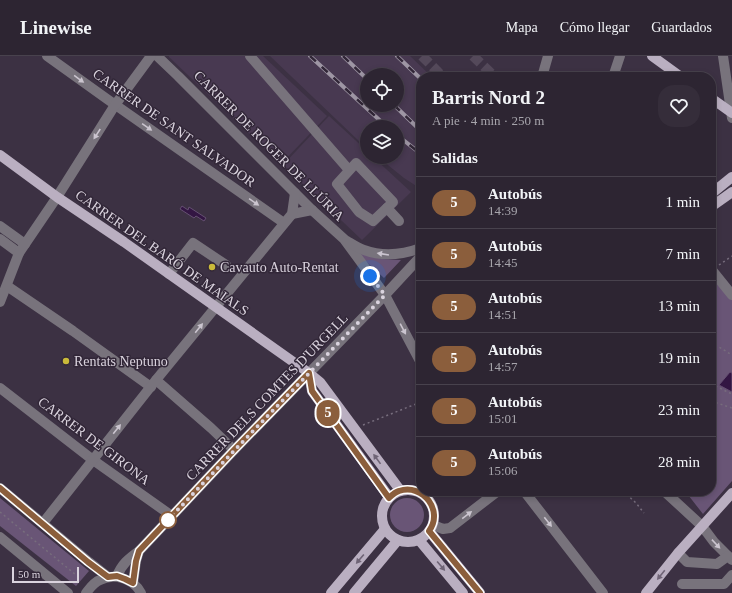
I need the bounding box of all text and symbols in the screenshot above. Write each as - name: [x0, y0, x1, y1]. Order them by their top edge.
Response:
- text: Linewise: [20, 17, 92, 38]
- text: Mapa: [506, 20, 538, 35]
- text: Cómo llegar: [560, 20, 629, 35]
- text: Guardados: [651, 20, 712, 35]
- street label: CARRER DE SANT SALVADOR: [90, 66, 259, 190]
- street label: CARRER DE ROGER DE LLÚRIA: [191, 67, 349, 225]
- map controls: [360, 68, 404, 164]
- button: locate: [360, 68, 404, 112]
- one-way arrow: [74, 75, 84, 83]
- button: heart: [658, 85, 700, 127]
- text: Barris Nord 2: [432, 87, 545, 108]
- text: A pie · 4 min · 250 m: [432, 113, 544, 128]
- button: layers: [360, 120, 404, 164]
- one-way arrow: [142, 123, 153, 131]
- one-way arrow: [93, 129, 101, 139]
- text: Salidas: [432, 150, 478, 166]
- street label: CARRER DEL BARÓ DE MAIALS: [73, 186, 252, 319]
- text: Autobús: [488, 186, 542, 202]
- text: 1 min: [665, 194, 700, 210]
- text: 5: [451, 195, 458, 210]
- one-way arrow: [249, 198, 259, 206]
- text: 14:39: [488, 203, 518, 218]
- text: Autobús: [488, 238, 542, 254]
- text: 7 min: [665, 246, 700, 262]
- text: 5: [451, 247, 458, 262]
- one-way arrow: [377, 251, 389, 257]
- text: 14:45: [488, 255, 518, 270]
- place label: Cavauto Auto-Rentat: [220, 260, 339, 275]
- marker: Cavauto Auto-Rentat: [207, 262, 217, 272]
- your location: [360, 266, 380, 286]
- text: Autobús: [488, 290, 542, 306]
- text: 13 min: [658, 298, 700, 314]
- text: 5: [451, 299, 458, 314]
- text: 14:51: [488, 307, 518, 322]
- street label: CARRER DELS COMTES D'URGELL: [183, 310, 351, 484]
- one-way arrow: [195, 323, 204, 333]
- one-way arrow: [400, 323, 406, 335]
- text: Autobús: [488, 342, 542, 358]
- text: 19 min: [658, 350, 700, 366]
- text: 5: [451, 351, 458, 366]
- place label: Rentats Neptuno: [74, 354, 168, 369]
- marker: Rentats Neptuno: [61, 356, 71, 366]
- text: 14:57: [488, 359, 518, 374]
- street label: CARRER DE GIRONA: [35, 394, 154, 488]
- text: Autobús: [488, 394, 542, 410]
- line badge: 5: [315, 400, 341, 426]
- text: 23 min: [658, 402, 700, 418]
- text: 5: [451, 403, 458, 418]
- text: 5: [325, 405, 332, 420]
- text: 15:01: [488, 411, 518, 426]
- one-way arrow: [113, 424, 122, 435]
- text: Autobús: [488, 446, 542, 462]
- one-way arrow: [373, 454, 381, 464]
- text: 28 min: [658, 454, 700, 470]
- text: 5: [451, 455, 458, 470]
- text: 15:06: [488, 463, 518, 478]
- unlabelled marker: [159, 511, 177, 529]
- one-way arrow: [461, 511, 472, 519]
- one-way arrow: [543, 516, 552, 527]
- one-way arrow: [712, 539, 721, 549]
- one-way arrow: [355, 553, 364, 564]
- one-way arrow: [437, 561, 446, 572]
- scale bar: [12, 565, 79, 584]
- text: 50 m: [18, 568, 40, 580]
- one-way arrow: [656, 570, 665, 581]

